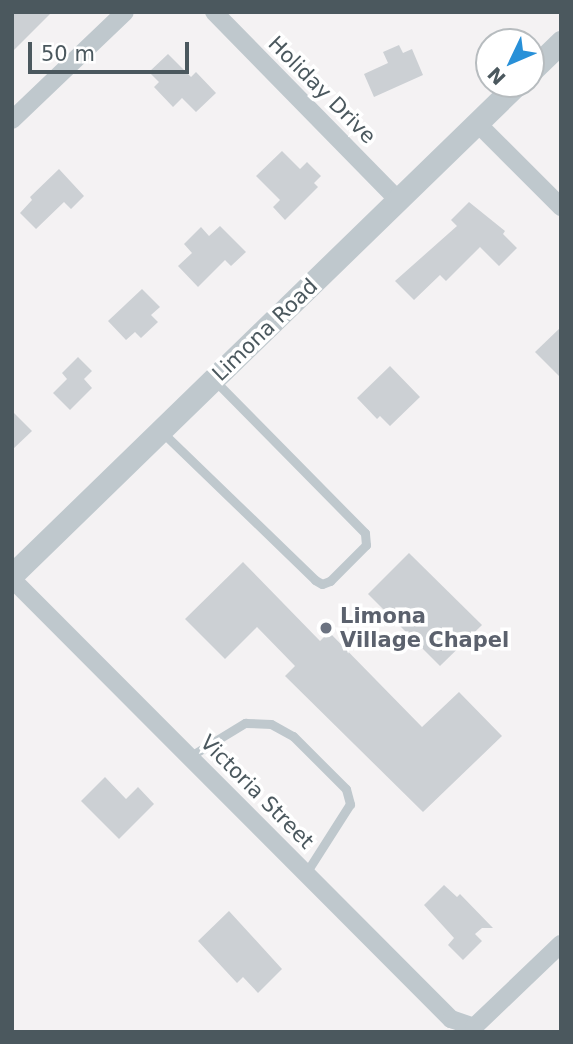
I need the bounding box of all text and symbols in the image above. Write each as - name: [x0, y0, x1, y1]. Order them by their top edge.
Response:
- scale bar: [32, 28, 192, 72]
- north arrow: [475, 28, 545, 98]
- street label: Holiday Drive: [263, 31, 381, 149]
- text: 50 m: [41, 42, 95, 66]
- text: N: [483, 63, 510, 90]
- street label: Limona Road: [207, 274, 323, 386]
- place label: Limona Village Chapel: [340, 603, 509, 653]
- marker: Limona Village Chapel: [318, 620, 334, 636]
- street label: Victoria Street: [195, 730, 319, 854]

